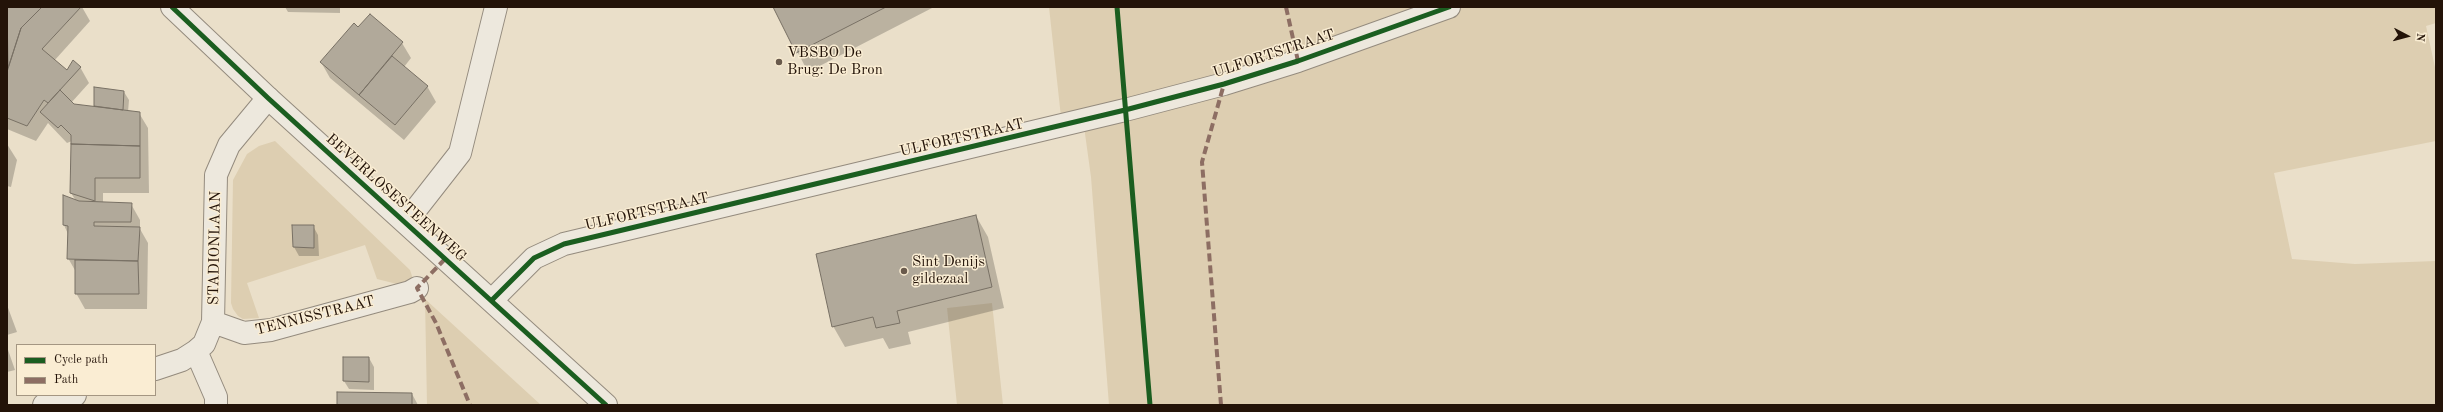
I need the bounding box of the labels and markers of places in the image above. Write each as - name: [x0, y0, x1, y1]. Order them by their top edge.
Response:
- place label: VBSBO De Brug: De Bron: [787, 44, 883, 79]
- marker: VBSBO De Brug: De Bron: [774, 57, 784, 67]
- place label: Sint Denijs gildezaal: [912, 253, 985, 288]
- marker: Sint Denijs gildezaal: [899, 266, 909, 276]

